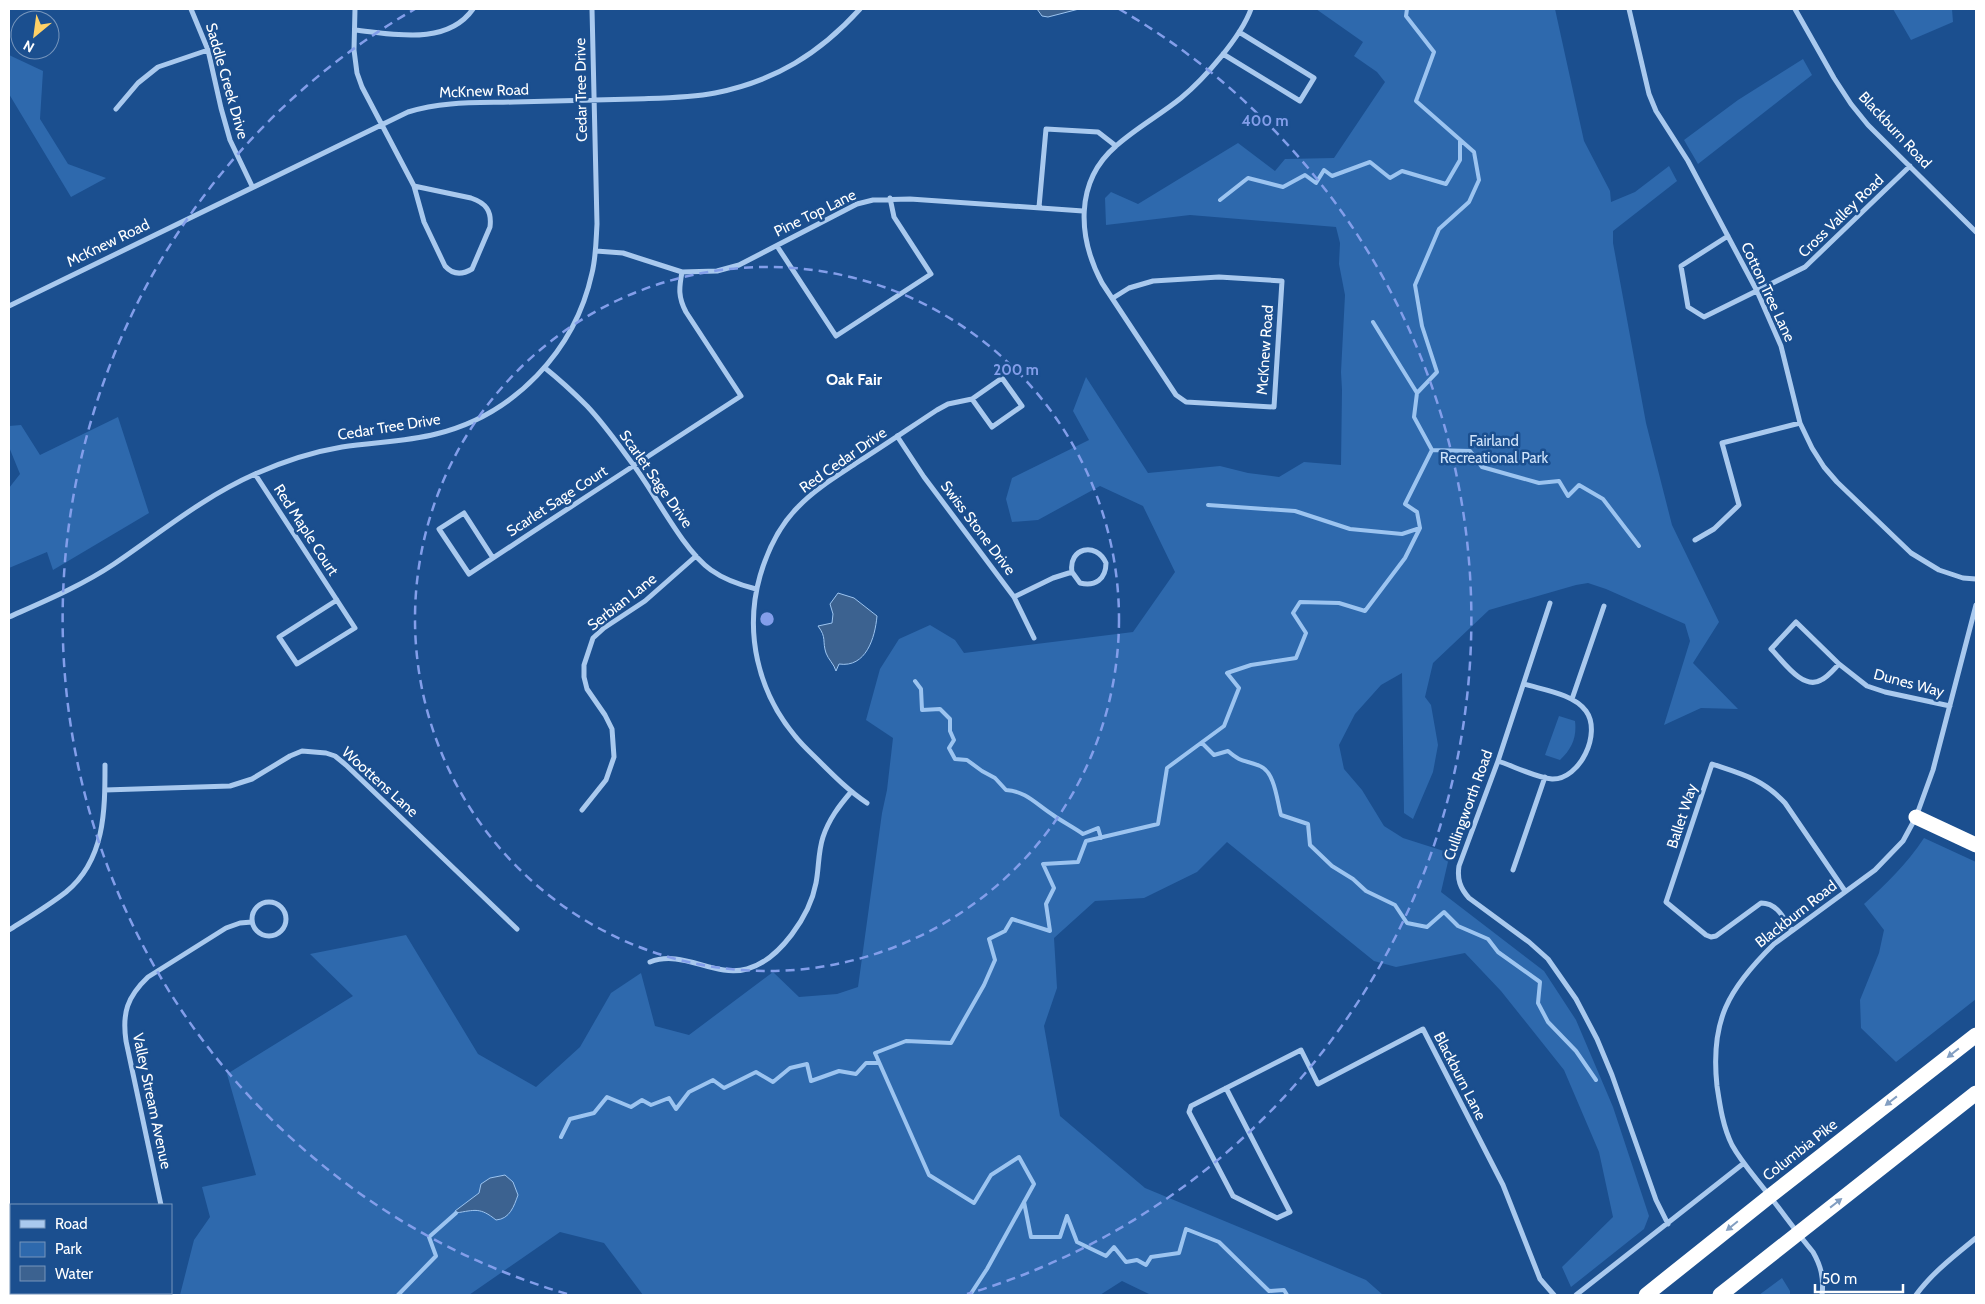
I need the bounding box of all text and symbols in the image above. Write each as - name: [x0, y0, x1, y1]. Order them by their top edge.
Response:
- north arrow: [10, 10, 60, 60]
- street label: Saddle Creek Drive: [202, 21, 252, 141]
- text: N: [20, 36, 37, 57]
- street label: Cedar Tree Drive: [571, 38, 591, 142]
- street label: McKnew Road: [439, 80, 529, 102]
- street label: Blackburn Road: [1855, 88, 1935, 172]
- text: 400 m: [1242, 112, 1288, 130]
- street label: Cross Valley Road: [1795, 171, 1887, 261]
- street label: Pine Top Lane: [771, 185, 859, 241]
- street label: McKnew Road: [64, 215, 152, 271]
- street label: Cotton Tree Lane: [1737, 239, 1799, 345]
- street label: McKnew Road: [1253, 304, 1277, 396]
- text: 200 m: [993, 361, 1039, 379]
- district label: Oak Fair: [826, 370, 883, 389]
- street label: Cedar Tree Drive: [336, 410, 442, 444]
- street label: Red Cedar Drive: [796, 423, 890, 497]
- street label: Scarlet Sage Drive: [616, 427, 697, 532]
- park label: Fairland Recreational Park: [1440, 432, 1549, 467]
- street label: Scarlet Sage Court: [503, 462, 611, 540]
- street label: Swiss Stone Drive: [937, 477, 1019, 579]
- street label: Red Maple Court: [270, 481, 342, 579]
- street label: Serbian Lane: [584, 569, 660, 634]
- centre of rings: [758, 610, 776, 628]
- street label: Dunes Way: [1872, 665, 1947, 701]
- street label: Woottens Lane: [338, 743, 422, 821]
- street label: Cullingworth Road: [1440, 747, 1496, 863]
- street label: Ballet Way: [1663, 781, 1701, 851]
- street label: Blackburn Road: [1752, 877, 1840, 951]
- street label: Blackburn Lane: [1430, 1029, 1490, 1123]
- street label: Valley Stream Avenue: [129, 1031, 175, 1171]
- one-way arrow: [1946, 1048, 1960, 1058]
- one-way arrow: [1885, 1096, 1898, 1107]
- street label: Columbia Pike: [1759, 1115, 1841, 1185]
- one-way arrow: [1829, 1198, 1842, 1209]
- legend: [10, 1204, 172, 1294]
- text: Road: [55, 1215, 88, 1233]
- one-way arrow: [1725, 1221, 1738, 1232]
- text: Park: [55, 1240, 82, 1258]
- scale bar: [1815, 1262, 1902, 1294]
- text: Water: [55, 1265, 93, 1283]
- text: 50 m: [1822, 1270, 1857, 1288]

